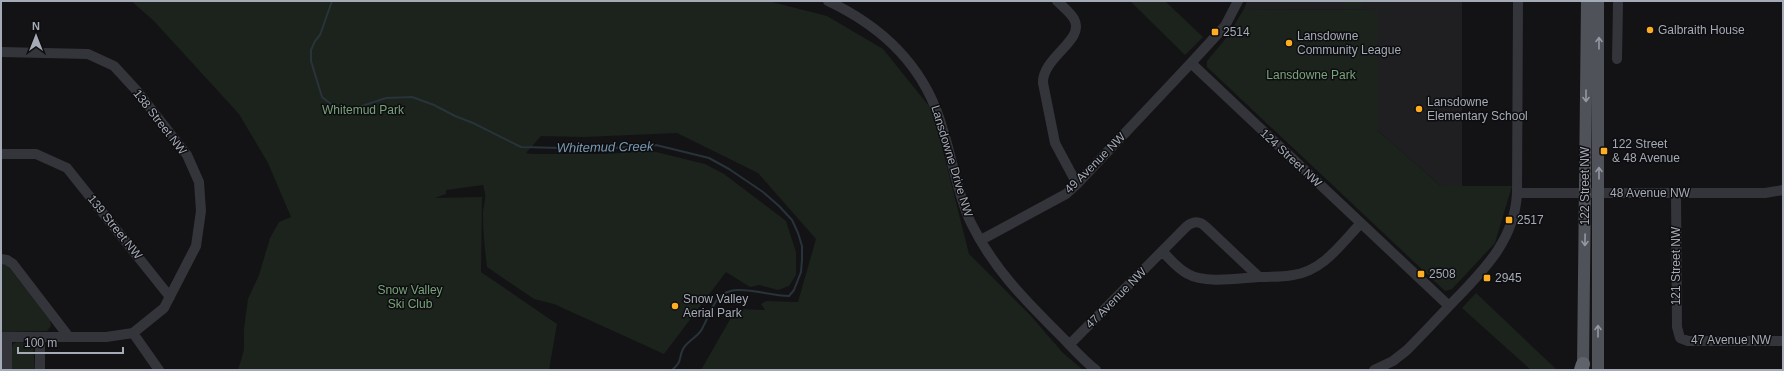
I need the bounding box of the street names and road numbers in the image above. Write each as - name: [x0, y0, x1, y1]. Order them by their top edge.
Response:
- street label: 138 Street NW: [130, 87, 190, 158]
- street label: Lansdowne Drive NW: [928, 103, 976, 219]
- street label: 124 Street NW: [1257, 126, 1325, 190]
- street label: 49 Avenue NW: [1062, 129, 1129, 196]
- street label: 122 Street NW: [1578, 146, 1592, 225]
- street label: 48 Avenue NW: [1610, 186, 1691, 200]
- street label: 139 Street NW: [85, 192, 146, 263]
- street label: 121 Street NW: [1669, 226, 1683, 305]
- street label: 47 Avenue NW: [1083, 264, 1150, 331]
- street label: 47 Avenue NW: [1691, 333, 1772, 347]

